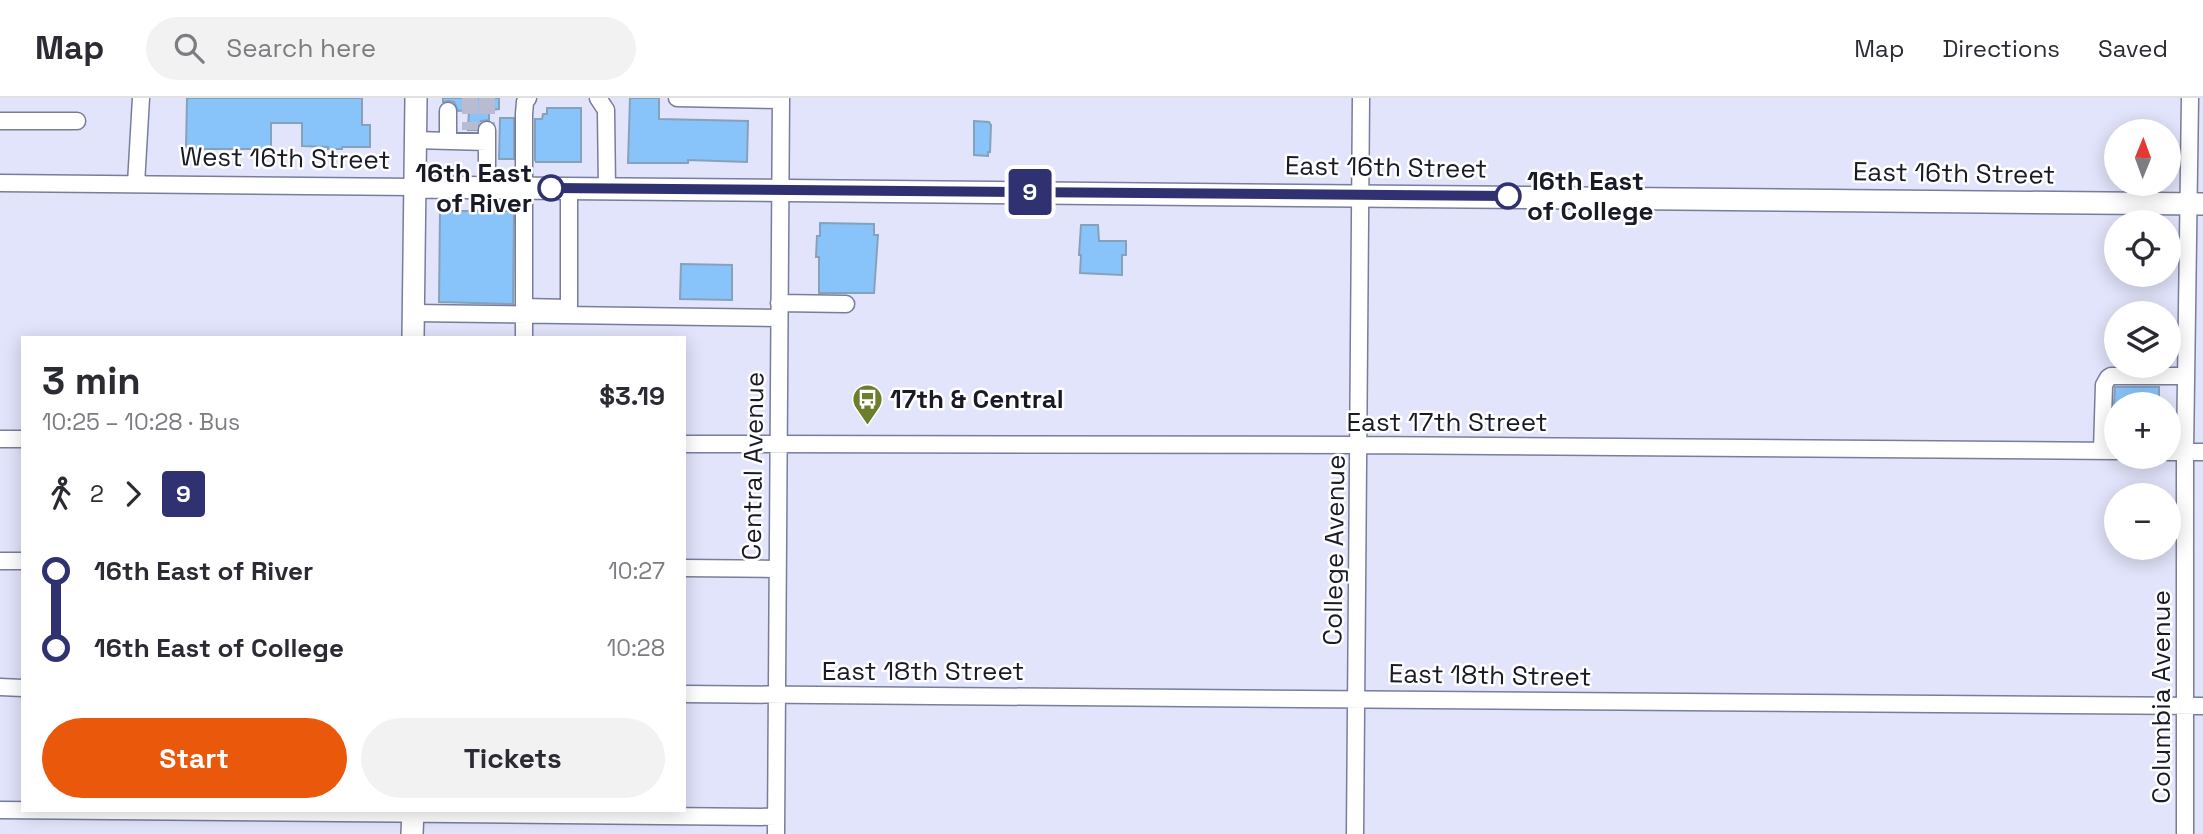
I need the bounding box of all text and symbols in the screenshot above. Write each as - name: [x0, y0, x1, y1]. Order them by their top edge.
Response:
- search box: [146, 17, 636, 80]
- text: Map: [35, 27, 104, 69]
- icon: search: [170, 29, 208, 67]
- text: Search here: [226, 31, 376, 65]
- text: Map: [1854, 33, 1904, 64]
- text: Directions: [1942, 33, 2060, 64]
- text: Saved: [2098, 33, 2168, 64]
- north arrow: [2104, 119, 2180, 196]
- map controls: [2104, 119, 2181, 560]
- street label: West 16th Street: [179, 139, 391, 177]
- street label: East 16th Street: [1285, 148, 1487, 186]
- street label: East 16th Street: [1853, 154, 2055, 192]
- place label: 16th East of River: [415, 156, 532, 220]
- place label: 16th East of College: [1527, 164, 1654, 228]
- line badge: 9: [1007, 169, 1053, 215]
- marker: 16th East of River: [538, 175, 564, 201]
- text: 9: [1023, 176, 1037, 207]
- marker: 16th East of College: [1495, 183, 1521, 209]
- button: locate: [2104, 210, 2181, 287]
- button: layers: [2104, 301, 2181, 378]
- text: 3 min: [42, 357, 141, 405]
- street label: Central Avenue: [734, 371, 772, 561]
- text: $3.19: [599, 379, 665, 413]
- bus stop icon: 17th & Central: [850, 382, 884, 426]
- place label: 17th & Central: [890, 382, 1064, 416]
- button: +: [2104, 392, 2181, 469]
- street label: East 17th Street: [1346, 405, 1548, 439]
- text: 10:25 – 10:28 · Bus: [42, 407, 240, 437]
- street label: College Avenue: [1315, 454, 1353, 646]
- icon: walk: [42, 475, 80, 513]
- icon: forward: [114, 475, 152, 513]
- text: 9: [176, 478, 191, 509]
- text: 2: [90, 479, 104, 509]
- button: −: [2104, 483, 2181, 560]
- text: 16th East of River: [94, 554, 313, 588]
- text: 10:27: [608, 556, 665, 586]
- street label: Columbia Avenue: [2144, 590, 2178, 804]
- text: 16th East of College: [94, 631, 344, 665]
- text: 10:28: [607, 633, 665, 663]
- street label: East 18th Street: [822, 654, 1024, 688]
- street label: East 18th Street: [1388, 656, 1592, 694]
- button: Start: [42, 718, 347, 798]
- button: Tickets: [361, 718, 665, 798]

